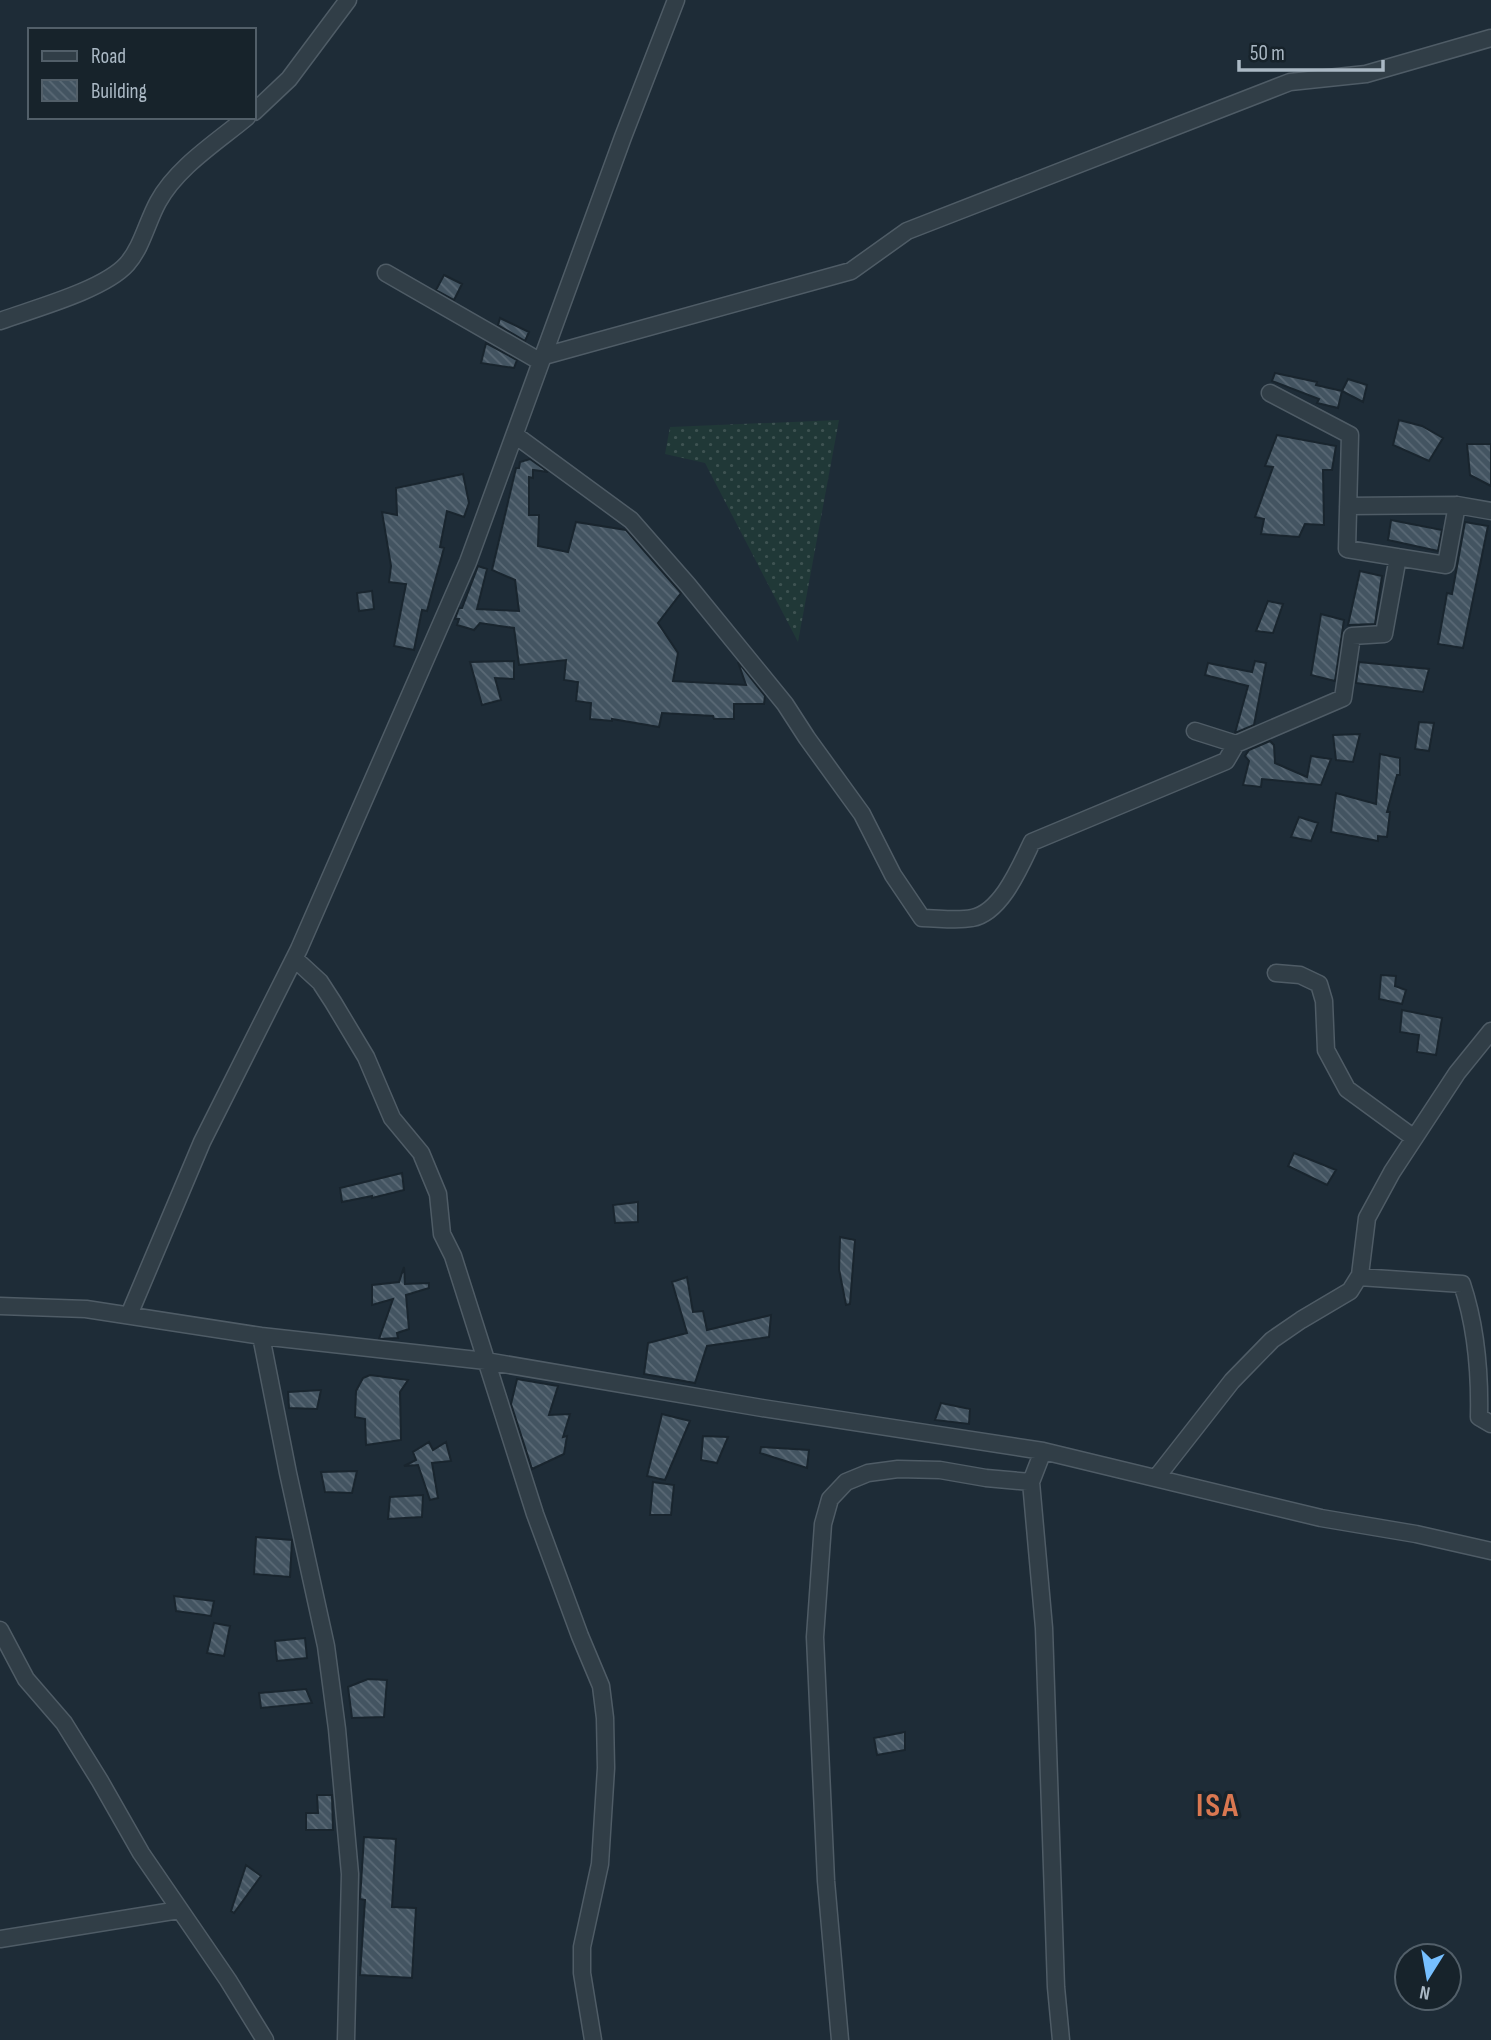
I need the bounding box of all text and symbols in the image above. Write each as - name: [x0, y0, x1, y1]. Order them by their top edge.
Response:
- legend: [28, 28, 256, 119]
- scale bar: [1239, 28, 1382, 72]
- text: 50 m: [1250, 41, 1285, 66]
- text: Road: [91, 44, 126, 69]
- text: Building: [91, 79, 147, 104]
- district label: ISA: [1196, 1786, 1240, 1826]
- north arrow: [1393, 1942, 1463, 2012]
- text: N: [1418, 1980, 1432, 2004]

